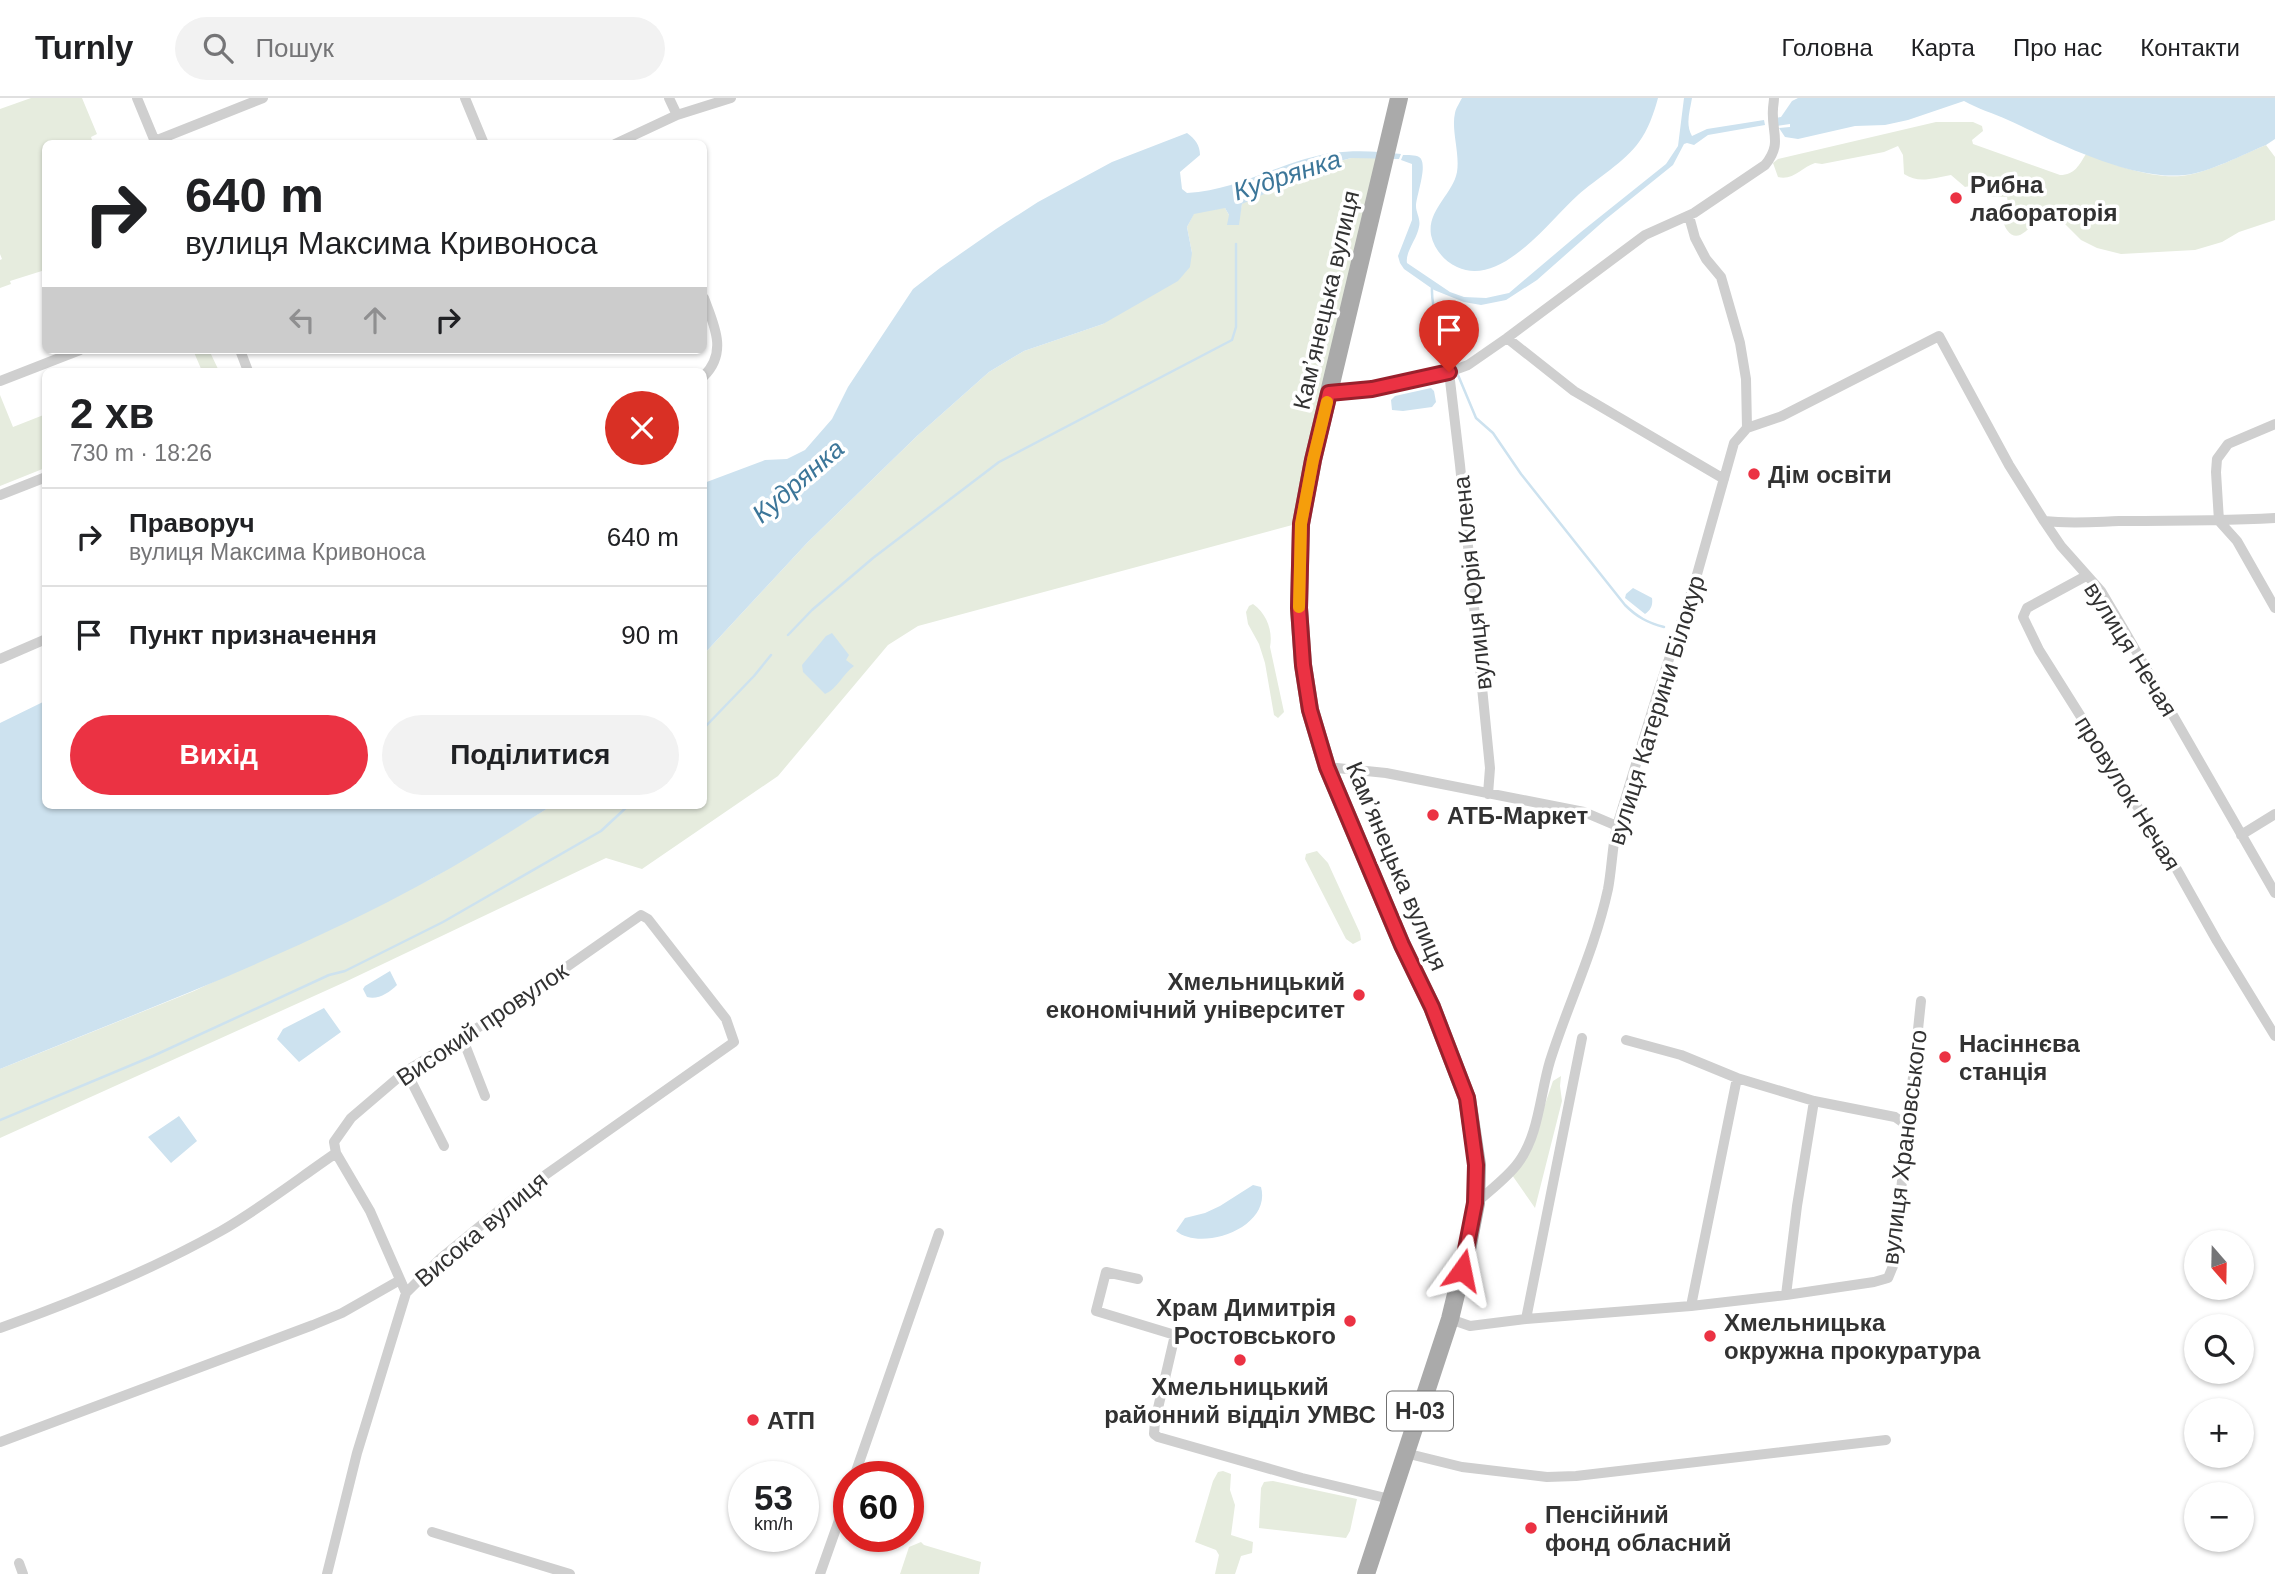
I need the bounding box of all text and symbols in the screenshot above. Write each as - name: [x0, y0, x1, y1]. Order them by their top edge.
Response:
- search box: [175, 17, 665, 80]
- text: Turnly: [35, 29, 133, 66]
- icon: search: [199, 29, 237, 67]
- text: Пошук: [255, 33, 334, 63]
- text: Головна: [1782, 34, 1873, 61]
- text: Карта: [1911, 34, 1975, 61]
- text: Про нас: [2013, 34, 2102, 61]
- text: Контакти: [2140, 34, 2240, 61]
- water label: Кудрянка: [1229, 144, 1345, 206]
- icon: right: [70, 168, 161, 259]
- text: 640 m: [185, 168, 324, 222]
- place label: Рибна лабораторія: [1970, 171, 2118, 226]
- street label: Камʼянецька вулиця: [1288, 188, 1364, 412]
- marker: Рибна лабораторія: [1948, 190, 1964, 206]
- text: вулиця Максима Кривоноса: [185, 225, 597, 261]
- pin: [1419, 300, 1479, 372]
- icon: left: [283, 301, 321, 339]
- icon: ahead: [356, 301, 394, 339]
- icon: right: [429, 301, 467, 339]
- icon: arrive: [1430, 311, 1468, 349]
- text: 2 хв: [70, 390, 154, 437]
- button: close: [605, 391, 679, 465]
- water label: Кудрянка: [746, 433, 850, 529]
- text: 730 m · 18:26: [70, 440, 212, 466]
- place label: Дім освіти: [1768, 461, 1892, 488]
- marker: Дім освіти: [1746, 466, 1762, 482]
- street label: вулиця Юрія Клена: [1447, 474, 1497, 691]
- text: Праворуч: [129, 508, 255, 538]
- icon: right: [70, 518, 108, 556]
- text: 640 m: [607, 522, 679, 552]
- text: вулиця Максима Кривоноса: [129, 539, 425, 565]
- street label: вулиця Катерини Білокур: [1602, 572, 1710, 848]
- street label: вулиця Нечая: [2079, 577, 2183, 721]
- icon: arrive: [70, 616, 108, 654]
- text: Пункт призначення: [129, 620, 377, 650]
- text: 90 m: [621, 620, 679, 650]
- street label: провулок Нечая: [2070, 711, 2186, 875]
- button: Вихід: [70, 715, 368, 795]
- button: Поділитися: [382, 715, 679, 795]
- street label: Камʼянецька вулиця: [1341, 758, 1453, 974]
- place label: АТБ-Маркет: [1447, 802, 1588, 829]
- marker: АТБ-Маркет: [1425, 807, 1441, 823]
- street label: Високий провулок: [391, 956, 573, 1091]
- place label: Хмельницький економічний університет: [1046, 968, 1345, 1023]
- marker: Хмельницький економічний університет: [1351, 987, 1367, 1003]
- street label: вулиця Храновського: [1876, 1028, 1932, 1266]
- place label: Насіннєва станція: [1959, 1030, 2080, 1085]
- marker: Насіннєва станція: [1937, 1049, 1953, 1065]
- street label: Висока вулиця: [410, 1166, 552, 1292]
- north arrow: [2184, 1230, 2254, 1300]
- map controls: [2184, 1230, 2254, 1552]
- position arrow: [1425, 1233, 1499, 1307]
- place label: Храм Димитрія Ростовського: [1156, 1294, 1336, 1349]
- place label: Хмельницька окружна прокуратура: [1724, 1309, 1981, 1364]
- marker: Храм Димитрія Ростовського: [1342, 1313, 1358, 1329]
- button: search: [2184, 1314, 2254, 1384]
- marker: Хмельницька окружна прокуратура: [1702, 1328, 1718, 1344]
- marker: Хмельницький районний відділ УМВС: [1232, 1352, 1248, 1368]
- place label: Хмельницький районний відділ УМВС: [1104, 1373, 1376, 1428]
- road number: Н-03: [1387, 1392, 1453, 1430]
- button: +: [2184, 1398, 2254, 1468]
- place label: АТП: [767, 1407, 815, 1434]
- marker: АТП: [745, 1412, 761, 1428]
- speed limit sign: 60: [833, 1461, 924, 1552]
- text: 53: [754, 1478, 793, 1517]
- button: −: [2184, 1482, 2254, 1552]
- place label: Пенсійний фонд обласний: [1545, 1501, 1732, 1556]
- text: km/h: [754, 1514, 793, 1534]
- marker: Пенсійний фонд обласний: [1523, 1520, 1539, 1536]

